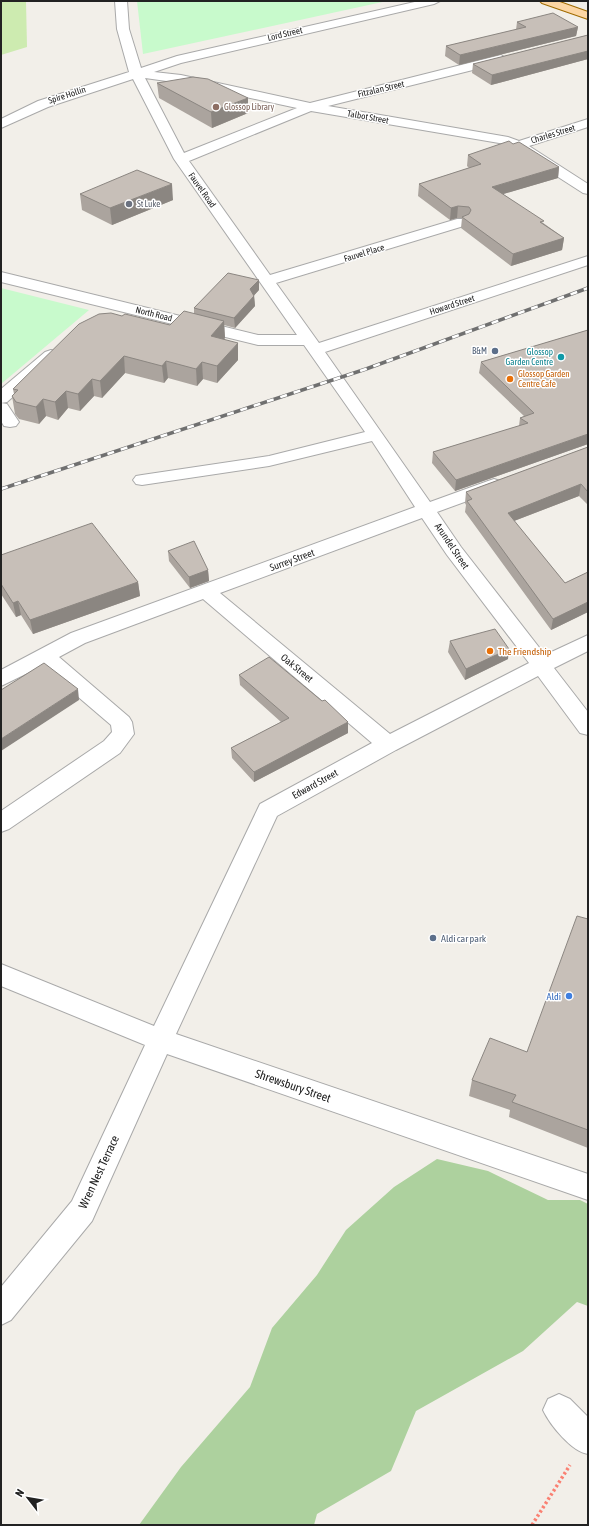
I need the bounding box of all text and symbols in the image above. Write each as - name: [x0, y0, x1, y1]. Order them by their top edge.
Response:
- street label: Lord Street: [267, 25, 304, 43]
- street label: Fitzalan Street: [357, 79, 406, 99]
- street label: Spire Hollin: [47, 84, 87, 106]
- marker: Glossop Library: [211, 102, 221, 112]
- place label: Glossop Library: [224, 102, 275, 112]
- street label: Talbot Street: [346, 108, 390, 126]
- street label: Charles Street: [530, 122, 577, 145]
- street label: Fauvel Road: [186, 171, 218, 209]
- marker: St Luke: [124, 199, 134, 209]
- place label: St Luke: [137, 199, 160, 209]
- street label: Fauvel Place: [343, 242, 385, 264]
- street label: Howard Street: [428, 293, 476, 317]
- street label: North Road: [135, 305, 173, 323]
- place label: B&M: [472, 346, 487, 356]
- marker: B&M: [490, 346, 500, 356]
- place label: Glossop Garden Centre: [506, 347, 553, 367]
- marker: Glossop Garden Centre: [556, 352, 566, 362]
- place label: Glossop Garden Centre Cafe: [518, 369, 570, 389]
- marker: Glossop Garden Centre Cafe: [505, 374, 515, 384]
- street label: Arundel Street: [433, 521, 471, 571]
- street label: Surrey Street: [268, 547, 316, 573]
- marker: The Friendship: [485, 646, 495, 656]
- place label: The Friendship: [498, 646, 552, 657]
- street label: Oak Street: [279, 652, 315, 685]
- street label: Edward Street: [290, 767, 340, 801]
- marker: Aldi car park: [428, 933, 438, 943]
- place label: Aldi car park: [441, 933, 487, 944]
- place label: Aldi: [547, 991, 561, 1002]
- marker: Aldi: [564, 991, 574, 1001]
- street label: Shrewsbury Street: [253, 1067, 333, 1106]
- street label: Wren Nest Terrace: [76, 1133, 122, 1211]
- north arrow: [8, 1478, 48, 1518]
- text: N: [13, 1487, 26, 1499]

